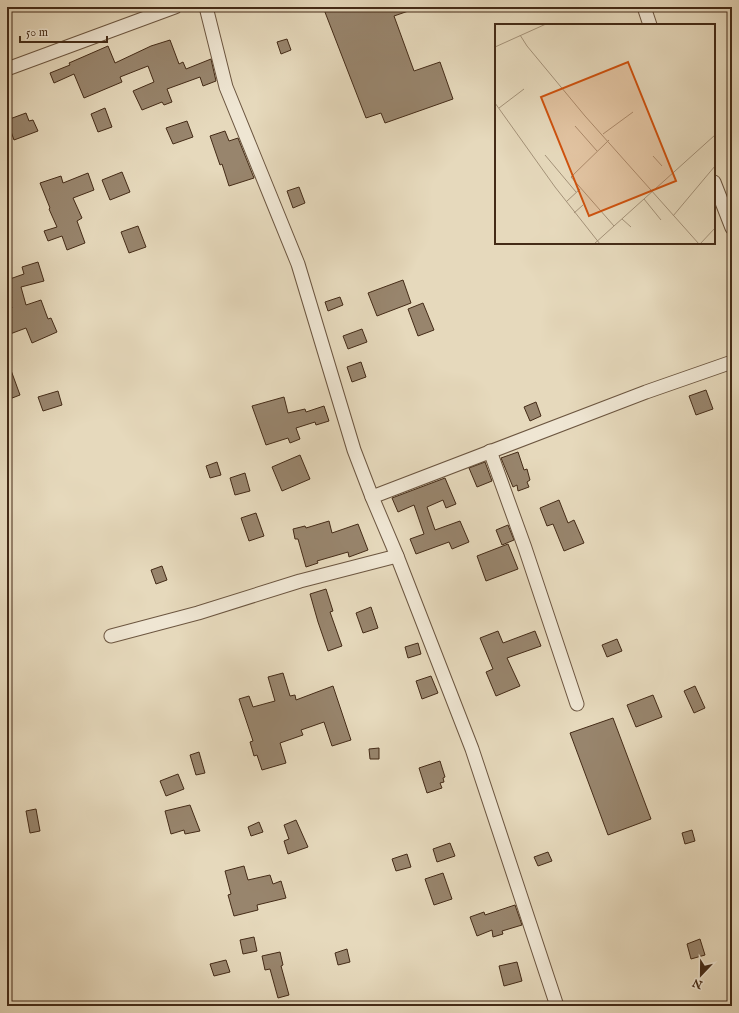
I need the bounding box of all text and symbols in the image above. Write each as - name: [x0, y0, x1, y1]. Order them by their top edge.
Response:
- scale bar: [20, 18, 107, 44]
- inset map: [495, 24, 715, 244]
- text: 50 m: [26, 25, 48, 40]
- north arrow: [681, 955, 721, 995]
- text: N: [690, 975, 706, 992]

